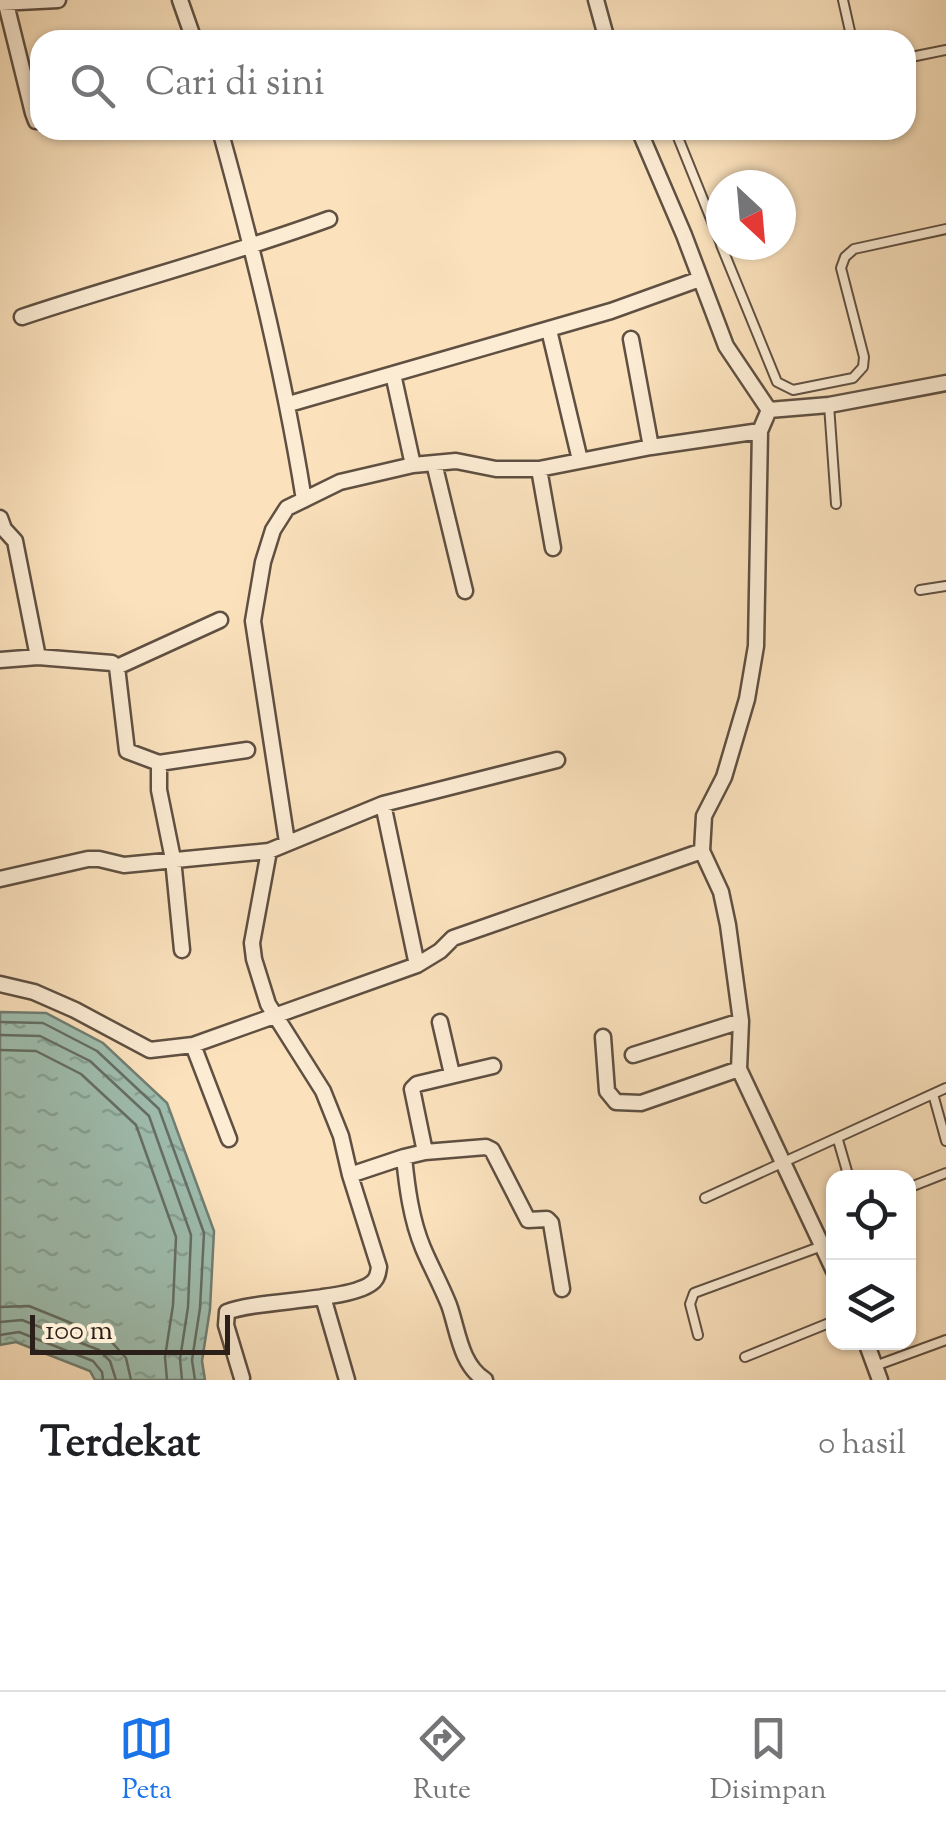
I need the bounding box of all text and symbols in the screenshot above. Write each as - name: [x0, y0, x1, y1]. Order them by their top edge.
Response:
- search box: [30, 30, 916, 140]
- icon: search: [65, 58, 120, 113]
- text: Cari di sini: [145, 58, 325, 112]
- north arrow: [706, 170, 796, 260]
- map controls: [826, 1170, 916, 1350]
- button: locate: [826, 1170, 916, 1260]
- button: layers: [826, 1260, 916, 1350]
- scale bar: [30, 1310, 230, 1354]
- text: 100 m: [45, 1312, 113, 1352]
- text: Terdekat: [40, 1415, 200, 1475]
- text: 0 hasil: [818, 1422, 906, 1468]
- tab: Peta: [119, 1711, 174, 1811]
- tab: Rute: [413, 1711, 471, 1811]
- tab: Disimpan: [710, 1711, 827, 1811]

